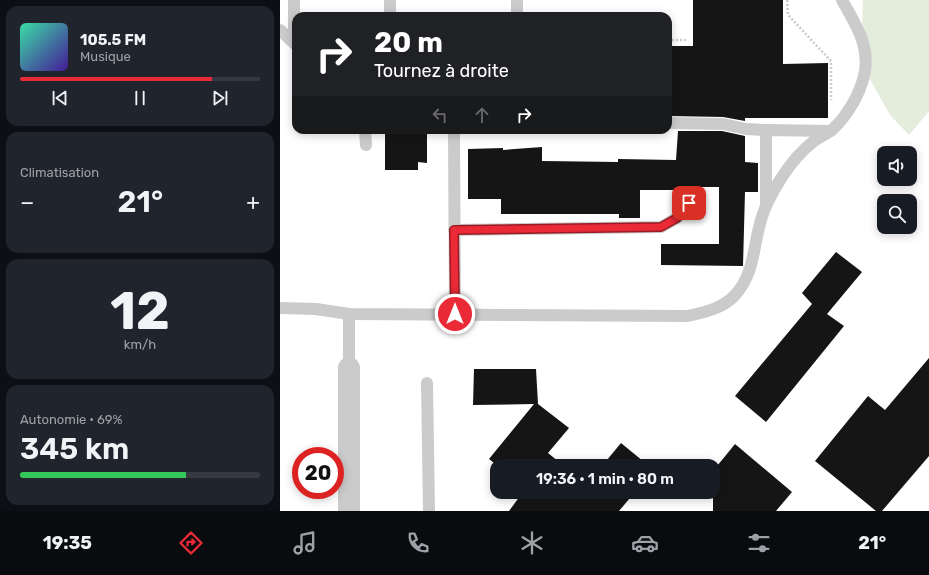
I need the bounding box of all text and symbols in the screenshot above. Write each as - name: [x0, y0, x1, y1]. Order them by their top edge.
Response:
- text: 20 m: [374, 26, 443, 59]
- icon: right: [308, 28, 360, 80]
- text: 105.5 FM: [80, 31, 146, 49]
- text: Musique: [80, 49, 131, 64]
- text: Tournez à droite: [374, 60, 509, 82]
- icon: previous: [49, 87, 71, 109]
- icon: pause: [129, 87, 151, 109]
- icon: next: [209, 87, 231, 109]
- icon: left: [429, 104, 451, 126]
- icon: ahead: [471, 104, 493, 126]
- icon: right: [513, 104, 535, 126]
- map controls: [877, 146, 917, 234]
- button: sound: [877, 146, 917, 186]
- text: Climatisation: [20, 165, 99, 180]
- text: 21°: [118, 184, 163, 220]
- pin: [672, 186, 706, 220]
- text: −: [20, 189, 34, 216]
- text: +: [246, 189, 260, 216]
- icon: arrive: [678, 192, 700, 214]
- button: search: [877, 194, 917, 234]
- text: 12: [110, 280, 170, 342]
- position arrow: [434, 293, 476, 335]
- text: km/h: [124, 337, 156, 352]
- text: Autonomie · 69%: [20, 412, 122, 427]
- text: 345 km: [20, 431, 129, 467]
- speed limit sign: 20: [292, 447, 344, 499]
- text: 19:36 · 1 min · 80 m: [536, 470, 674, 488]
- icon: directions: [177, 529, 205, 557]
- icon: music: [291, 529, 319, 557]
- icon: phone: [404, 529, 432, 557]
- icon: climate: [518, 529, 546, 557]
- icon: car: [631, 529, 659, 557]
- icon: filters: [745, 529, 773, 557]
- text: 19:35: [43, 532, 92, 554]
- text: 21°: [858, 532, 886, 554]

